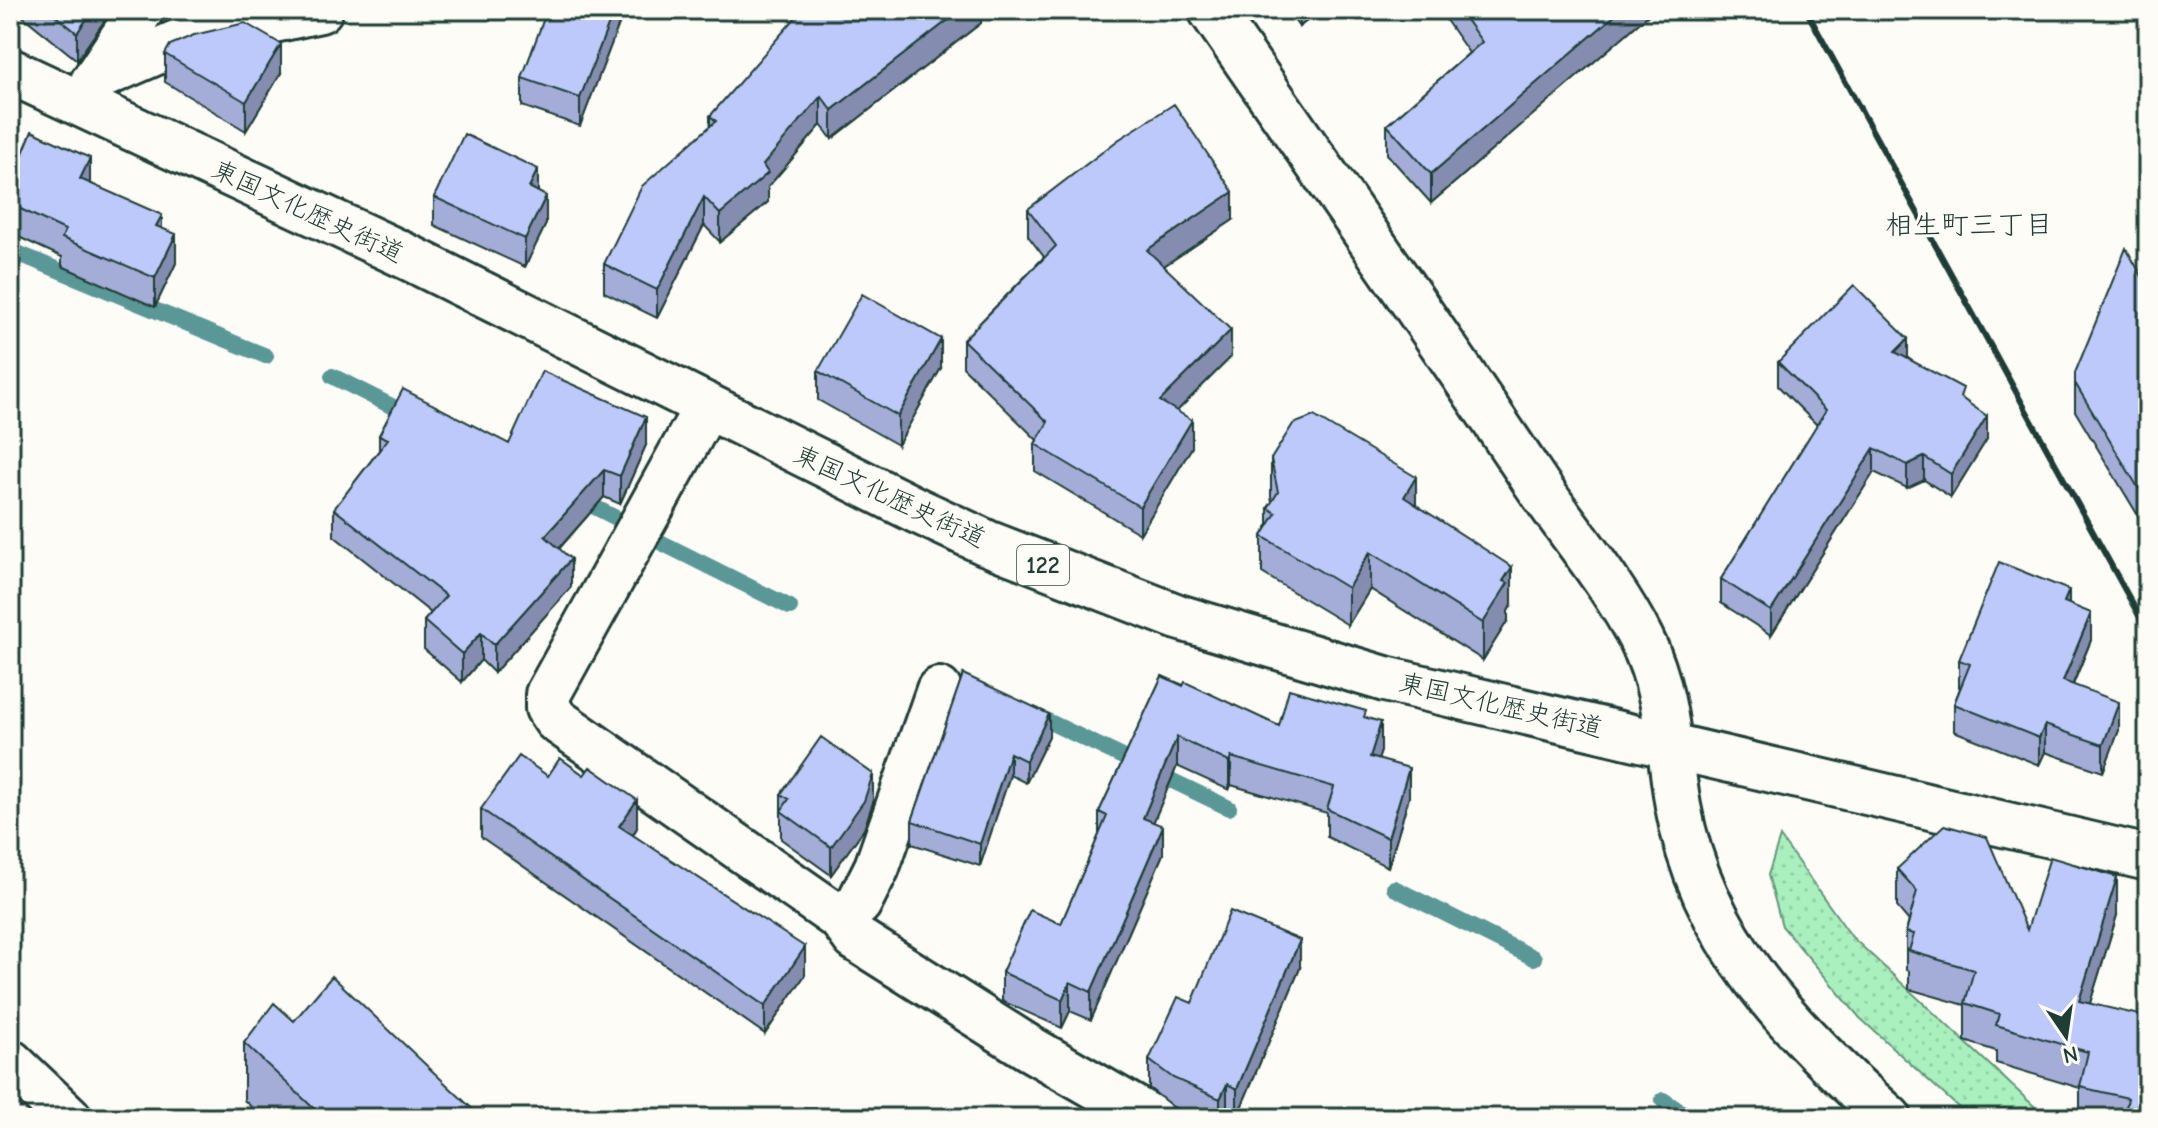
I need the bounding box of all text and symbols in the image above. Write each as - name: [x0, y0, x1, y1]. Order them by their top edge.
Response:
- street label: 東国文化歴史街道: [207, 154, 408, 269]
- district label: 相生町三丁目: [1885, 209, 2053, 241]
- street label: 東国文化歴史街道: [789, 439, 990, 554]
- road number: 122: [1017, 545, 1069, 585]
- street label: 東国文化歴史街道: [1396, 668, 1605, 744]
- north arrow: [2026, 996, 2106, 1076]
- text: N: [2060, 1040, 2080, 1069]

